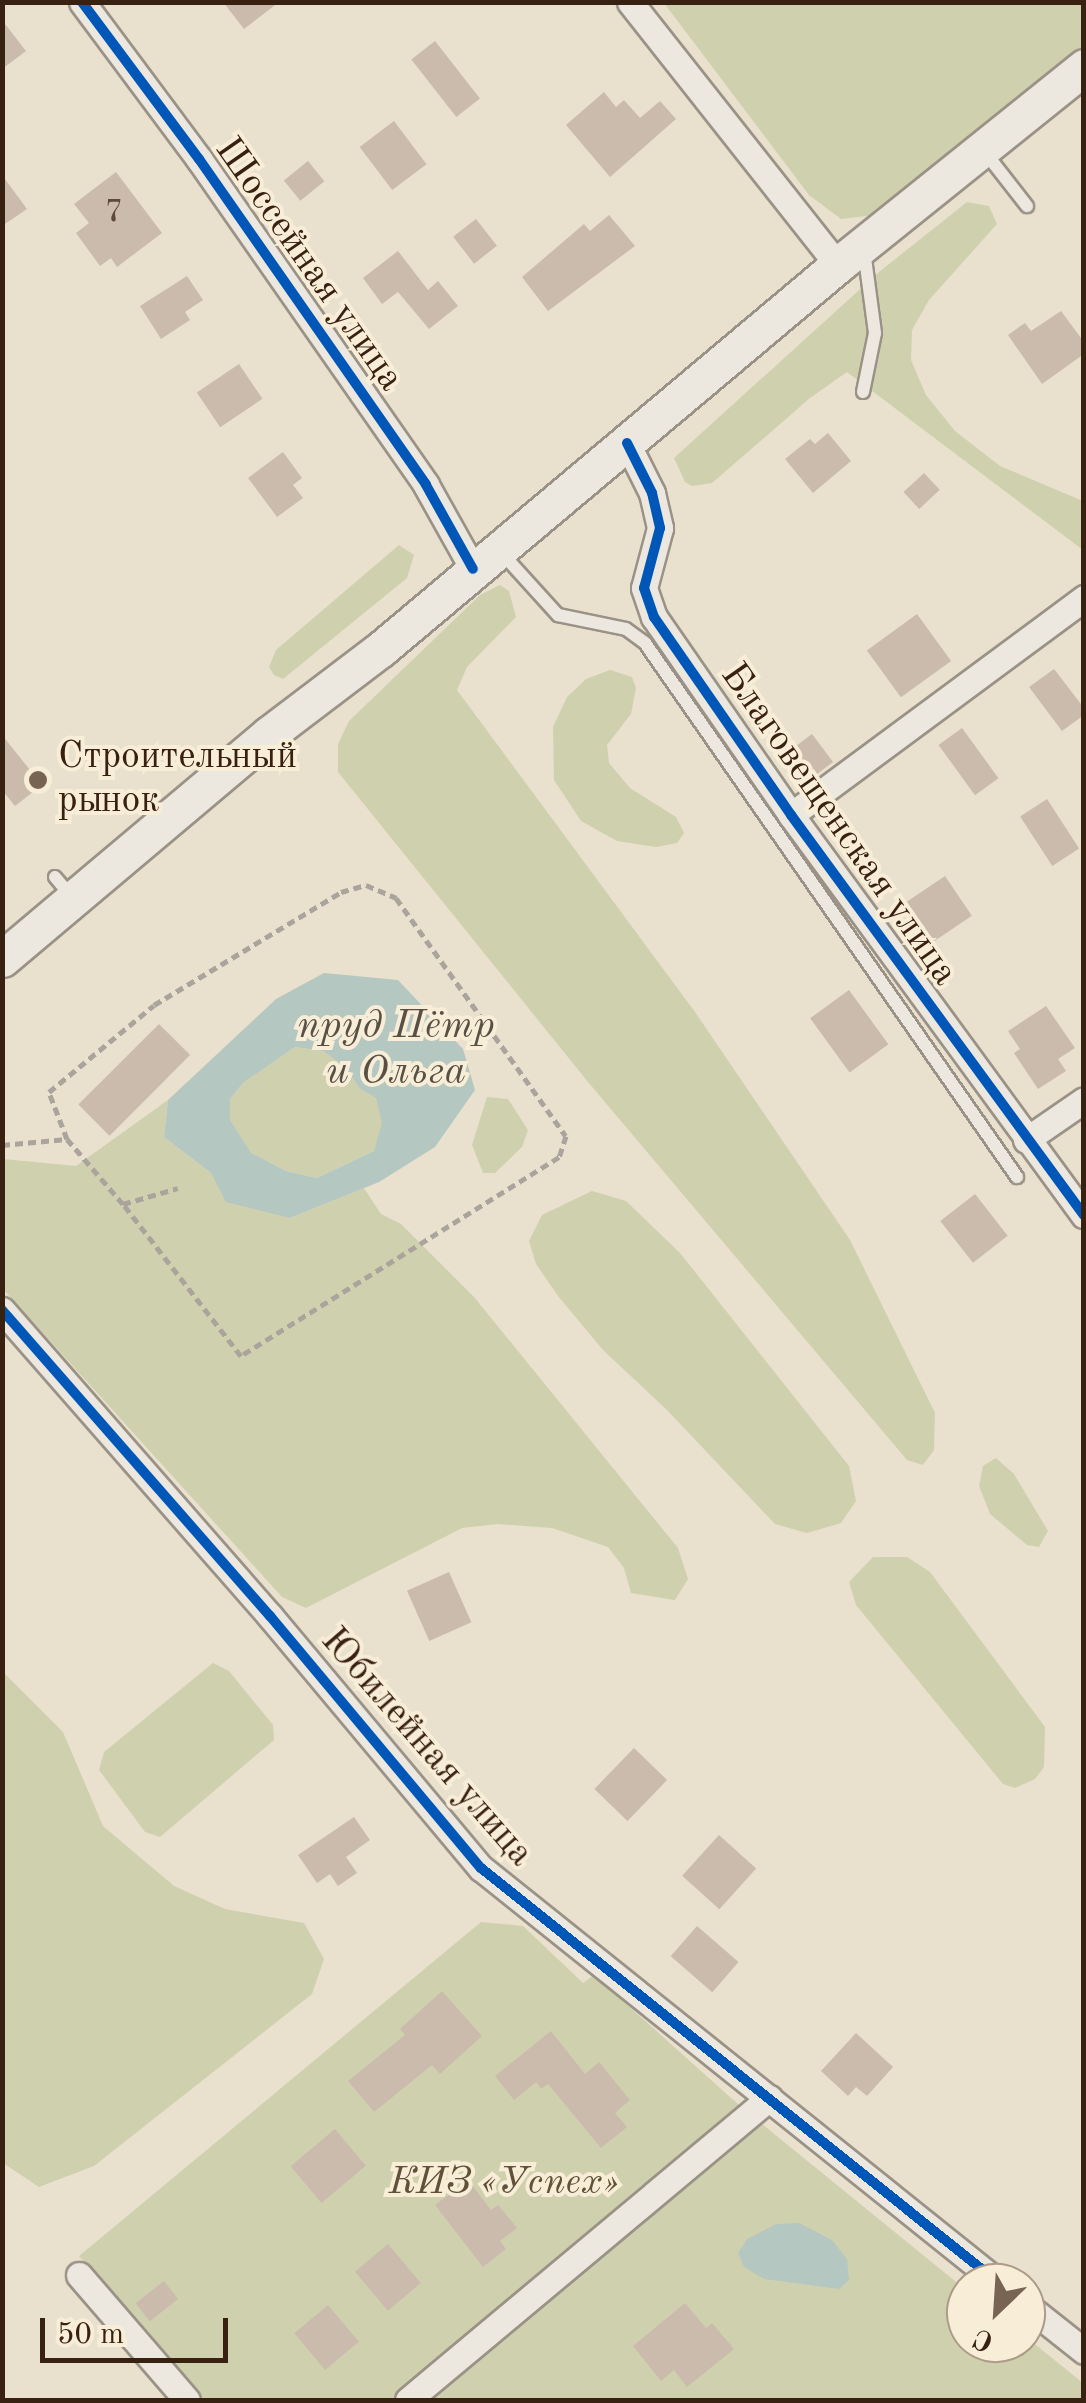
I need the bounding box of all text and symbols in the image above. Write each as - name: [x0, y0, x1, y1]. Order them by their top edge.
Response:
- street label: Шоссейная улица: [204, 129, 412, 401]
- house number: 7: [105, 194, 123, 232]
- street label: Благовещенская улица: [709, 655, 967, 995]
- place label: Строительный рынок: [58, 735, 297, 824]
- marker: Строительный рынок: [27, 769, 49, 791]
- water label: пруд Пётр и Ольга: [297, 1003, 495, 1097]
- street label: Юбилейная улица: [310, 1619, 542, 1877]
- park label: КИЗ «Успех»: [389, 2161, 619, 2207]
- north arrow: [946, 2263, 1046, 2363]
- scale bar: [45, 2298, 232, 2360]
- text: 50 m: [57, 2320, 124, 2350]
- text: С: [970, 2322, 998, 2355]

